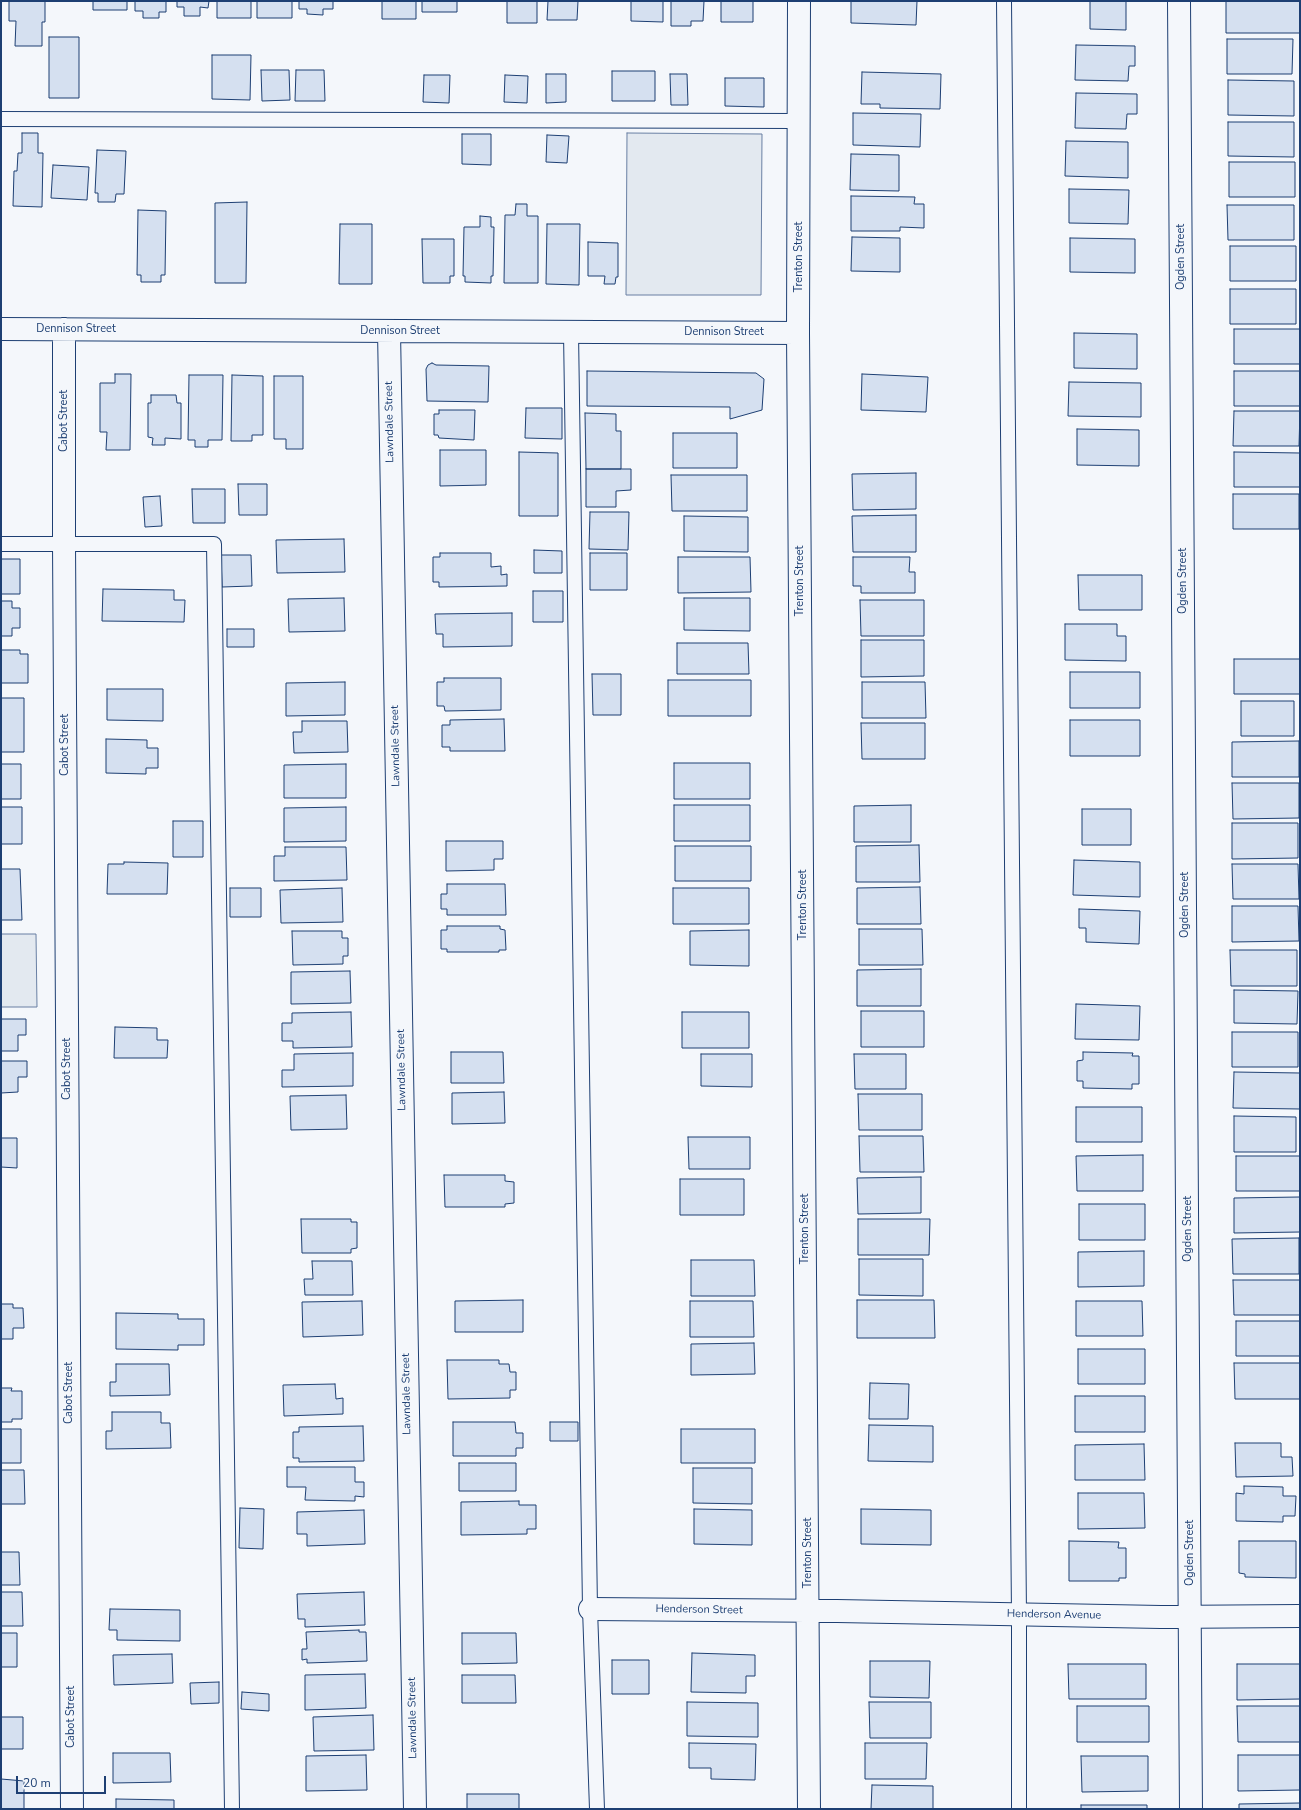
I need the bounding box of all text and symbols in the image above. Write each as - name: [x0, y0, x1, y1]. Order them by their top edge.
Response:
- street label: Trenton Street: [792, 222, 806, 292]
- street label: Ogden Street: [1174, 224, 1188, 290]
- street label: Dennison Street: [36, 322, 116, 336]
- street label: Dennison Street: [360, 324, 440, 338]
- street label: Dennison Street: [684, 325, 764, 339]
- street label: Lawndale Street: [383, 381, 397, 463]
- street label: Cabot Street: [57, 390, 71, 452]
- street label: Trenton Street: [793, 546, 807, 616]
- street label: Ogden Street: [1176, 548, 1190, 614]
- street label: Lawndale Street: [389, 705, 403, 787]
- street label: Cabot Street: [58, 714, 72, 776]
- street label: Trenton Street: [796, 870, 810, 940]
- street label: Ogden Street: [1178, 872, 1192, 938]
- street label: Lawndale Street: [395, 1029, 409, 1111]
- street label: Cabot Street: [60, 1038, 74, 1100]
- street label: Trenton Street: [798, 1194, 812, 1264]
- street label: Ogden Street: [1181, 1196, 1195, 1262]
- street label: Lawndale Street: [400, 1353, 414, 1435]
- street label: Cabot Street: [62, 1362, 76, 1424]
- street label: Trenton Street: [801, 1518, 815, 1588]
- street label: Ogden Street: [1183, 1520, 1197, 1586]
- street label: Henderson Street: [655, 1603, 743, 1617]
- street label: Henderson Avenue: [1007, 1608, 1101, 1622]
- street label: Lawndale Street: [406, 1677, 420, 1759]
- street label: Cabot Street: [64, 1686, 78, 1748]
- scale bar: [18, 1768, 108, 1794]
- text: 20 m: [23, 1775, 51, 1791]

